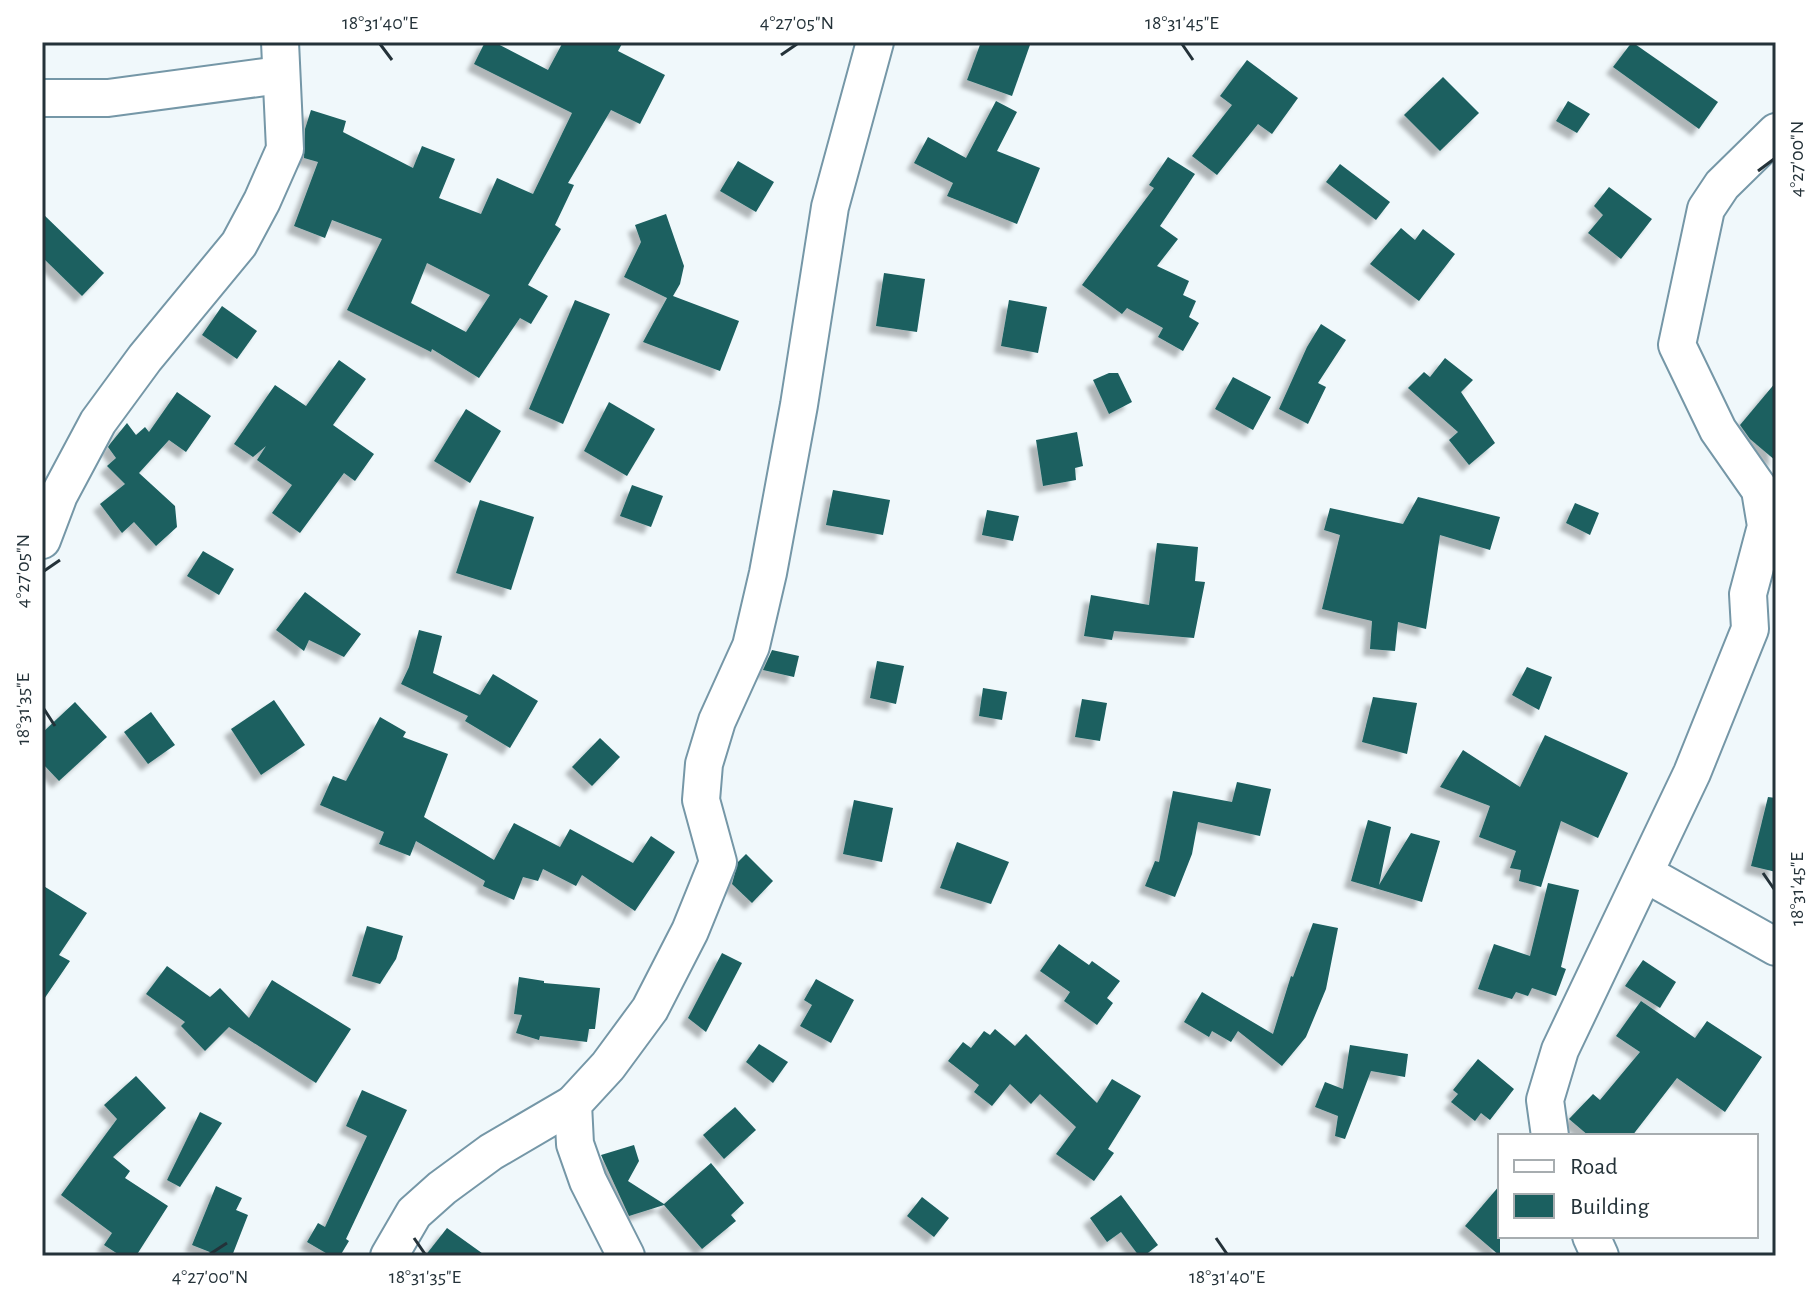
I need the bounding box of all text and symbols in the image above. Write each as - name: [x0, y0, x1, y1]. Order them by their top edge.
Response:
- text: 18°31'40"E: [342, 13, 418, 33]
- text: 4°27'05"N: [760, 13, 834, 33]
- text: 18°31'45"E: [1145, 13, 1219, 33]
- text: 4°27'00"N: [1787, 121, 1807, 197]
- text: 4°27'05"N: [13, 534, 33, 608]
- text: 18°31'35"E: [13, 672, 33, 745]
- text: 18°31'45"E: [1787, 852, 1807, 926]
- legend: [1498, 1134, 1758, 1238]
- text: Road: [1570, 1155, 1618, 1179]
- text: Building: [1570, 1195, 1649, 1219]
- text: 4°27'00"N: [172, 1267, 248, 1287]
- text: 18°31'35"E: [389, 1267, 462, 1287]
- text: 18°31'40"E: [1189, 1267, 1265, 1287]

